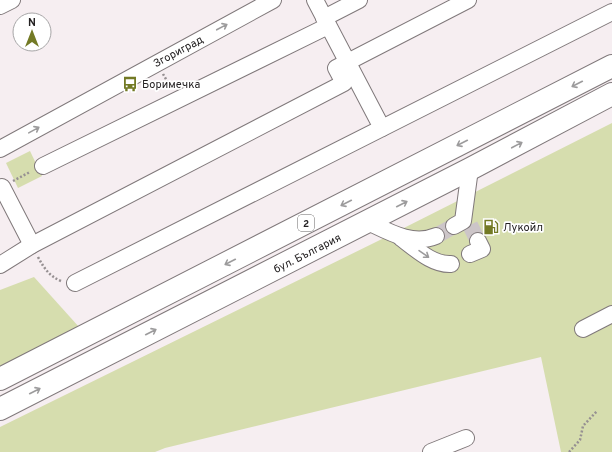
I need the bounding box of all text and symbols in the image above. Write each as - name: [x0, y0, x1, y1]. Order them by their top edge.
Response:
- north arrow: [12, 12, 52, 52]
- text: N: [28, 16, 36, 30]
- one-way arrow: [216, 23, 228, 31]
- street label: Згориград: [151, 33, 206, 71]
- bus stop icon: Боримечка: [121, 75, 139, 93]
- place label: Боримечка: [142, 78, 200, 92]
- one-way arrow: [571, 81, 583, 88]
- one-way arrow: [28, 125, 40, 133]
- one-way arrow: [456, 140, 468, 148]
- one-way arrow: [511, 140, 523, 148]
- one-way arrow: [340, 199, 352, 207]
- one-way arrow: [396, 200, 408, 207]
- road number: 2: [298, 215, 314, 231]
- fuel station icon: Лукойл: [482, 218, 500, 236]
- place label: Лукойл: [503, 221, 543, 235]
- street label: бул. България: [271, 231, 344, 277]
- one-way arrow: [419, 250, 430, 258]
- one-way arrow: [224, 259, 236, 266]
- one-way arrow: [144, 328, 156, 335]
- one-way arrow: [29, 387, 41, 394]

